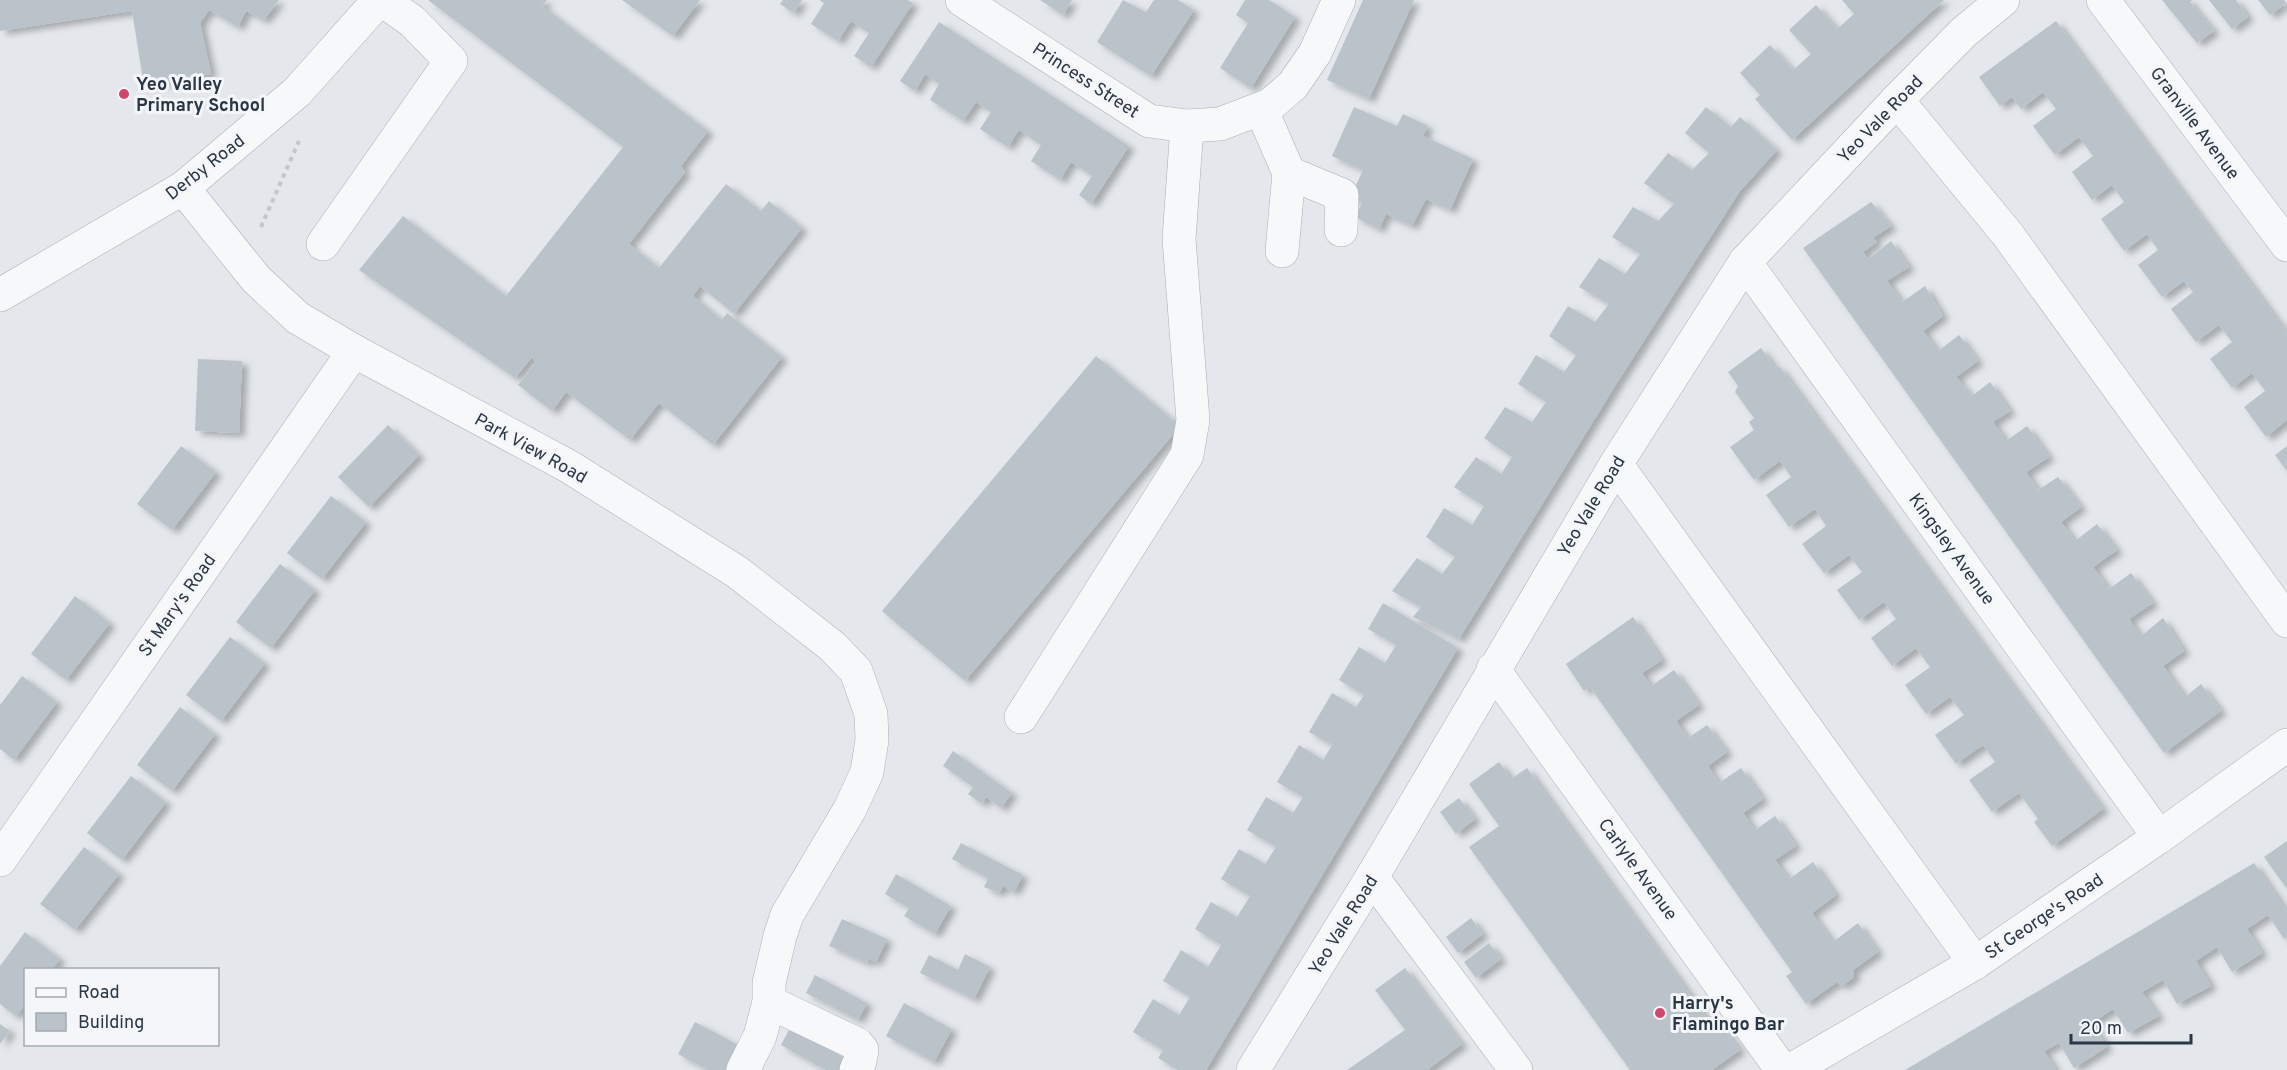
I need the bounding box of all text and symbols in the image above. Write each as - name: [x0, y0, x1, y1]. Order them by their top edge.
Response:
- street label: Princess Street: [1028, 38, 1143, 124]
- street label: Granville Avenue: [2144, 63, 2244, 185]
- street label: Yeo Vale Road: [1833, 71, 1929, 169]
- place label: Yeo Valley Primary School: [136, 74, 265, 118]
- marker: Yeo Valley Primary School: [117, 87, 131, 101]
- street label: Derby Road: [162, 130, 250, 206]
- street label: Park View Road: [470, 409, 591, 490]
- street label: Yeo Vale Road: [1553, 452, 1631, 561]
- street label: Kingsley Avenue: [1902, 489, 1999, 610]
- street label: St Mary's Road: [134, 550, 222, 662]
- street label: Carlyle Avenue: [1592, 814, 1682, 925]
- street label: St George's Road: [1981, 869, 2109, 965]
- street label: Yeo Vale Road: [1304, 872, 1384, 980]
- legend: [24, 968, 219, 1046]
- text: Road: [78, 982, 120, 1005]
- place label: Harry's Flamingo Bar: [1672, 993, 1785, 1037]
- marker: Harry's Flamingo Bar: [1653, 1006, 1667, 1020]
- scale bar: [2071, 1007, 2191, 1045]
- text: Building: [78, 1012, 144, 1035]
- text: 20 m: [2080, 1018, 2122, 1041]

